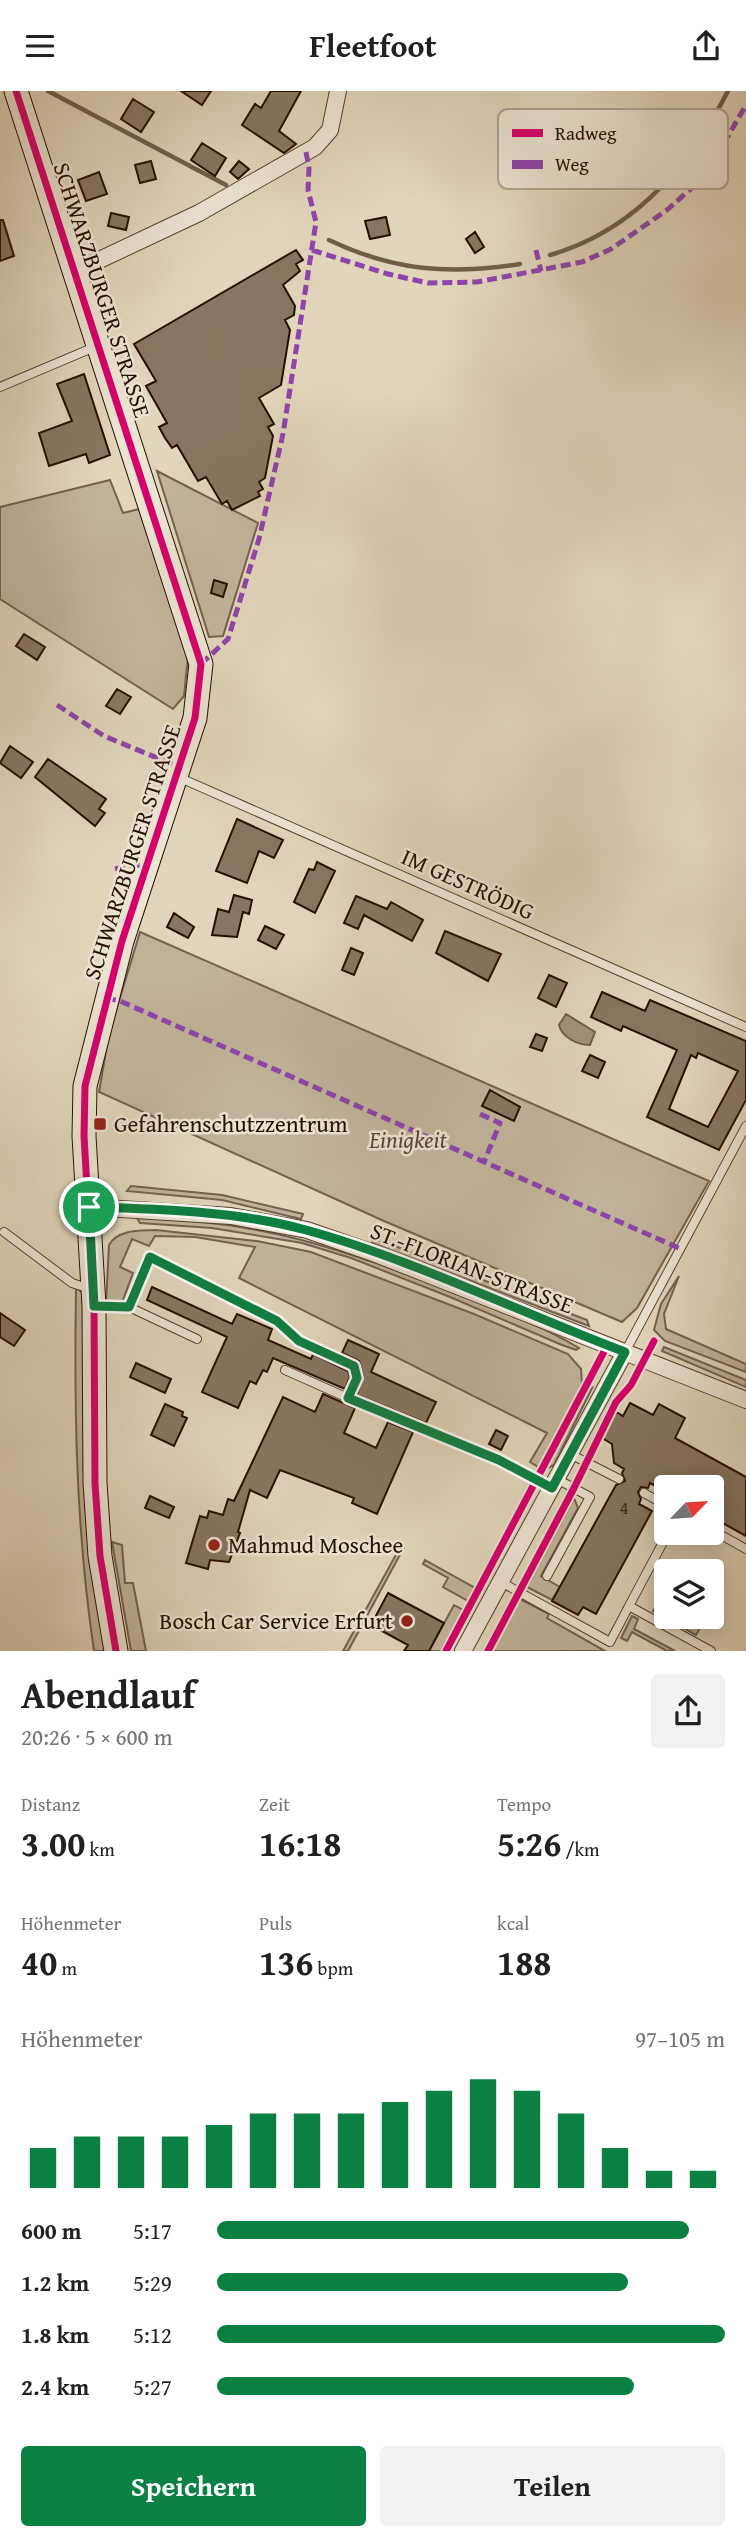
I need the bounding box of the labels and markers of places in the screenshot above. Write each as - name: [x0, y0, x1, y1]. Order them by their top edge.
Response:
- place label: Gefahrenschutzzentrum: [114, 1107, 348, 1140]
- marker: Gefahrenschutzzentrum: [92, 1116, 108, 1132]
- pin: [59, 1177, 119, 1237]
- place label: Mahmud Moschee: [228, 1528, 403, 1561]
- marker: Mahmud Moschee: [206, 1537, 222, 1553]
- place label: Bosch Car Service Erfurt: [159, 1604, 393, 1637]
- marker: Bosch Car Service Erfurt: [399, 1613, 415, 1629]

